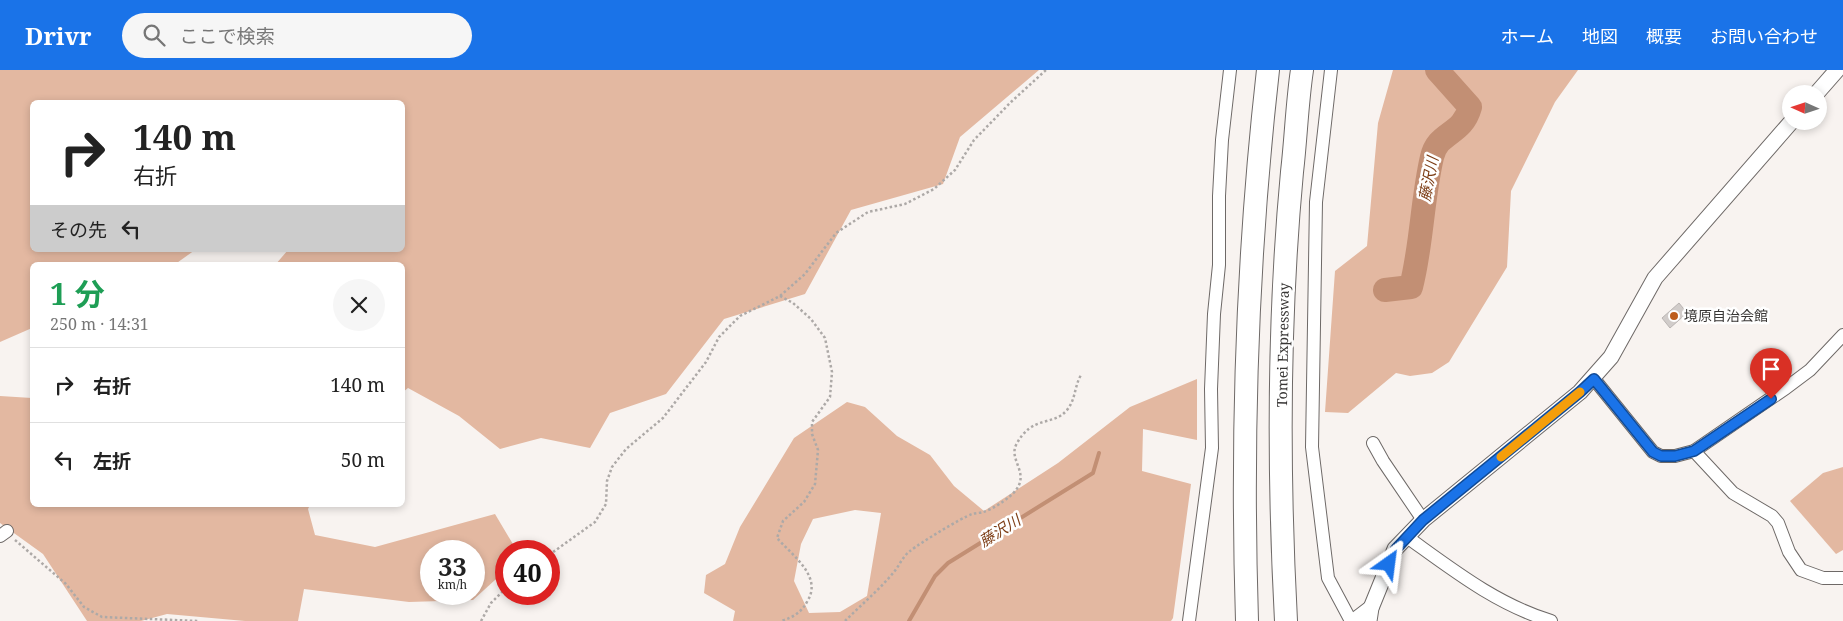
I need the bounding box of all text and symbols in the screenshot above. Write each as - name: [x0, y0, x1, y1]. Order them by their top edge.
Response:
- search box: [122, 13, 472, 58]
- text: Drivr: [25, 19, 92, 52]
- icon: search: [140, 21, 168, 49]
- text: ここで検索: [180, 23, 275, 49]
- text: ホーム: [1501, 24, 1554, 48]
- text: 地図: [1582, 24, 1618, 48]
- text: 概要: [1646, 24, 1682, 48]
- text: お問い合わせ: [1710, 24, 1818, 48]
- north arrow: [1782, 85, 1828, 130]
- map controls: [1782, 85, 1827, 130]
- text: 140 m: [133, 113, 236, 160]
- icon: right: [50, 120, 115, 185]
- water label: 藤沢川: [1414, 153, 1443, 203]
- text: 右折: [133, 160, 177, 190]
- icon: left: [117, 215, 145, 243]
- text: その先: [50, 217, 107, 243]
- text: 1 分: [50, 273, 105, 314]
- button: close: [333, 279, 385, 331]
- street label: Tomei Expressway: [1272, 283, 1293, 407]
- place label: 境原自治会館: [1684, 306, 1768, 325]
- marker: 境原自治会館: [1668, 310, 1680, 322]
- text: 250 m · 14:31: [50, 313, 149, 335]
- pin: [1750, 348, 1792, 399]
- icon: arrive: [1757, 355, 1785, 383]
- icon: right: [50, 371, 78, 399]
- text: 140 m: [330, 372, 385, 398]
- text: 右折: [93, 373, 131, 399]
- icon: left: [50, 446, 78, 474]
- text: 50 m: [341, 447, 385, 473]
- text: 左折: [93, 448, 131, 474]
- water label: 藤沢川: [975, 509, 1026, 551]
- position arrow: [1362, 537, 1414, 589]
- speed limit sign: 40: [495, 540, 560, 605]
- text: 33: [438, 549, 467, 583]
- text: km/h: [438, 576, 467, 593]

